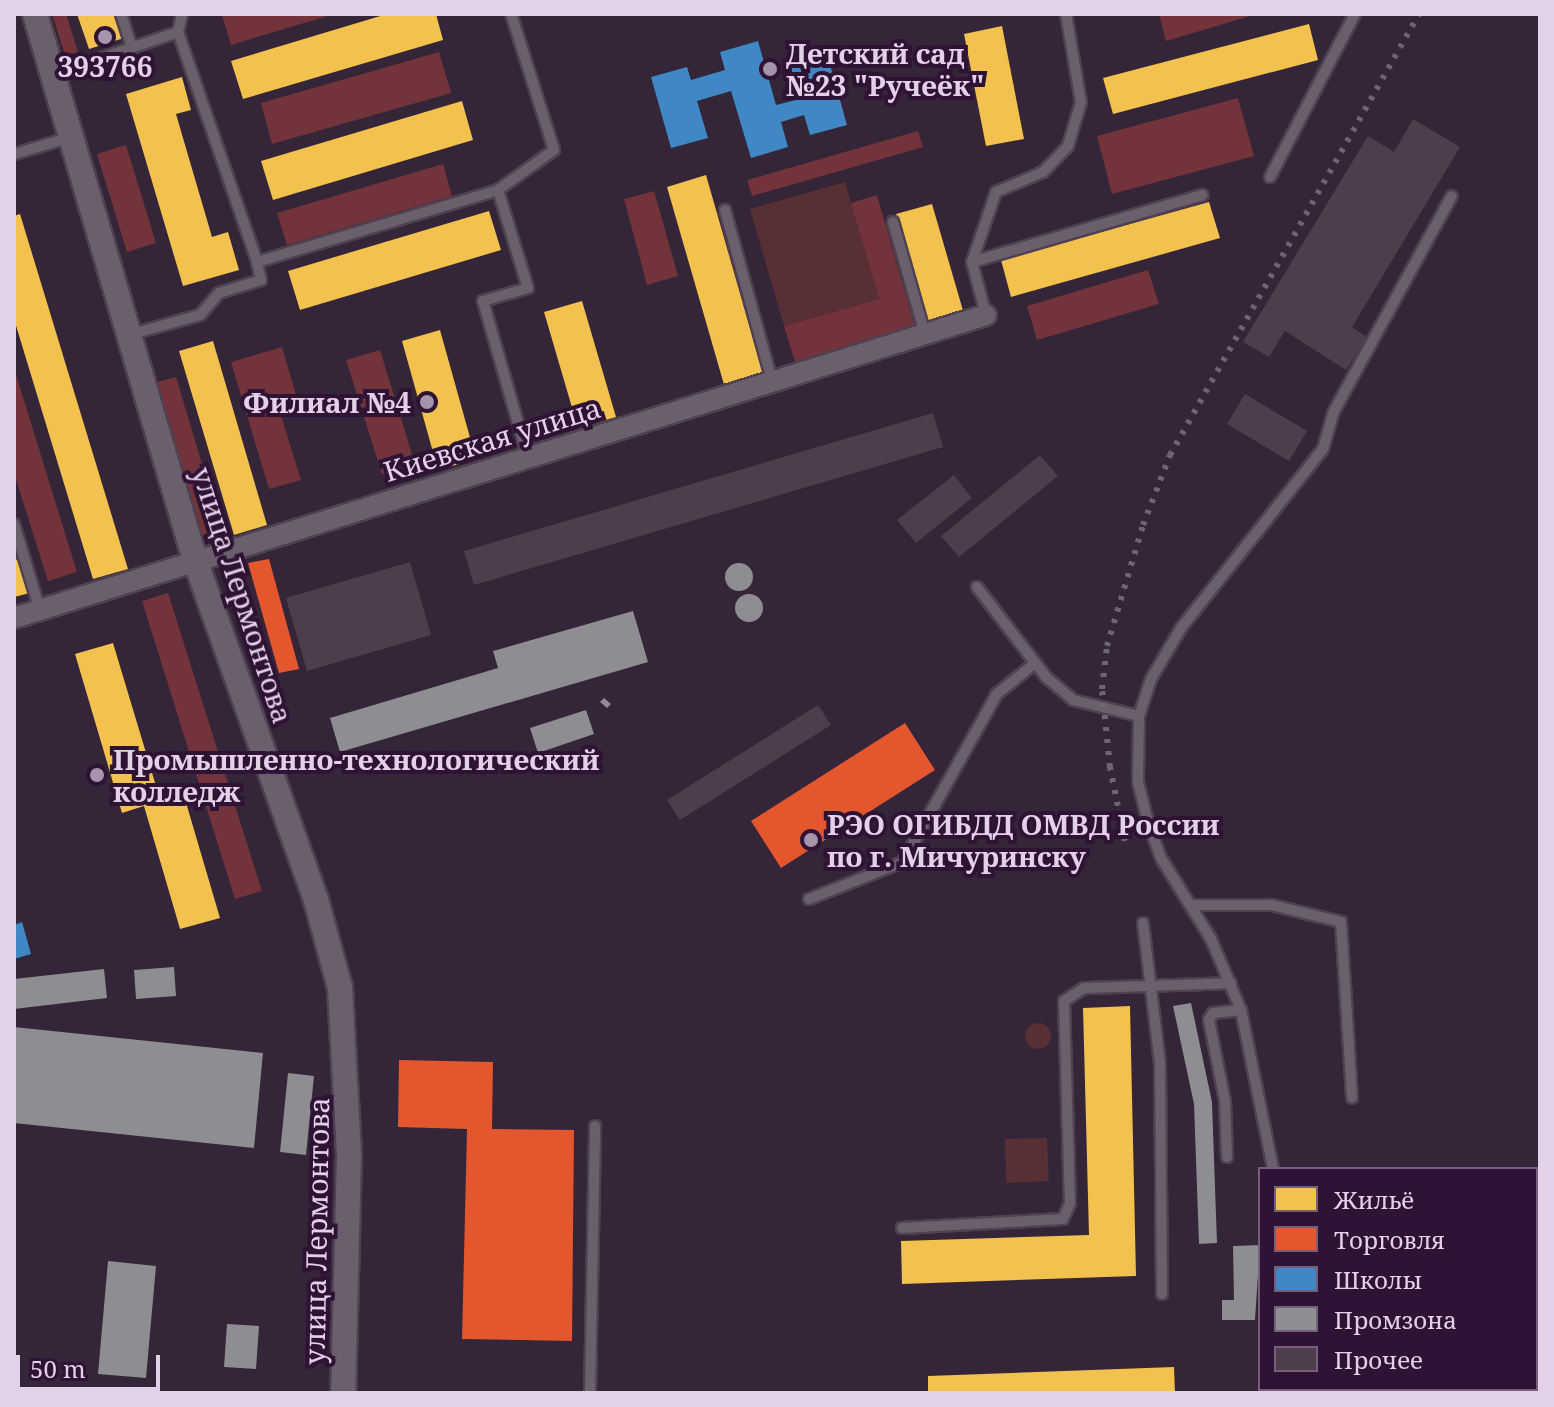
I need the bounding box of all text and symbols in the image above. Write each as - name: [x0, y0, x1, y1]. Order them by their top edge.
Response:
- marker: 393766: [96, 28, 114, 46]
- place label: Детский сад №23 "Ручеёк": [786, 36, 984, 102]
- place label: 393766: [58, 49, 152, 83]
- marker: Детский сад №23 "Ручеёк": [761, 60, 779, 78]
- place label: Филиал №4: [243, 385, 411, 419]
- street label: Киевская улица: [379, 390, 605, 488]
- marker: Филиал №4: [418, 393, 436, 411]
- street label: улица Лермонтова: [186, 463, 300, 727]
- place label: Промышленно-технологический колледж: [113, 742, 599, 808]
- marker: Промышленно-технологический колледж: [88, 766, 106, 784]
- place label: РЭО ОГИБДД ОМВД России по г. Мичуринску: [827, 807, 1219, 873]
- marker: РЭО ОГИБДД ОМВД России по г. Мичуринску: [802, 831, 820, 849]
- street label: улица Лермонтова: [297, 1097, 335, 1365]
- legend: [1258, 1167, 1538, 1391]
- text: Жильё: [1334, 1183, 1414, 1216]
- text: Торговля: [1334, 1223, 1445, 1256]
- text: Школы: [1334, 1263, 1422, 1296]
- text: Промзона: [1334, 1303, 1457, 1336]
- scale bar: [20, 1339, 164, 1389]
- text: Прочее: [1334, 1343, 1423, 1376]
- text: 50 m: [30, 1352, 86, 1385]

